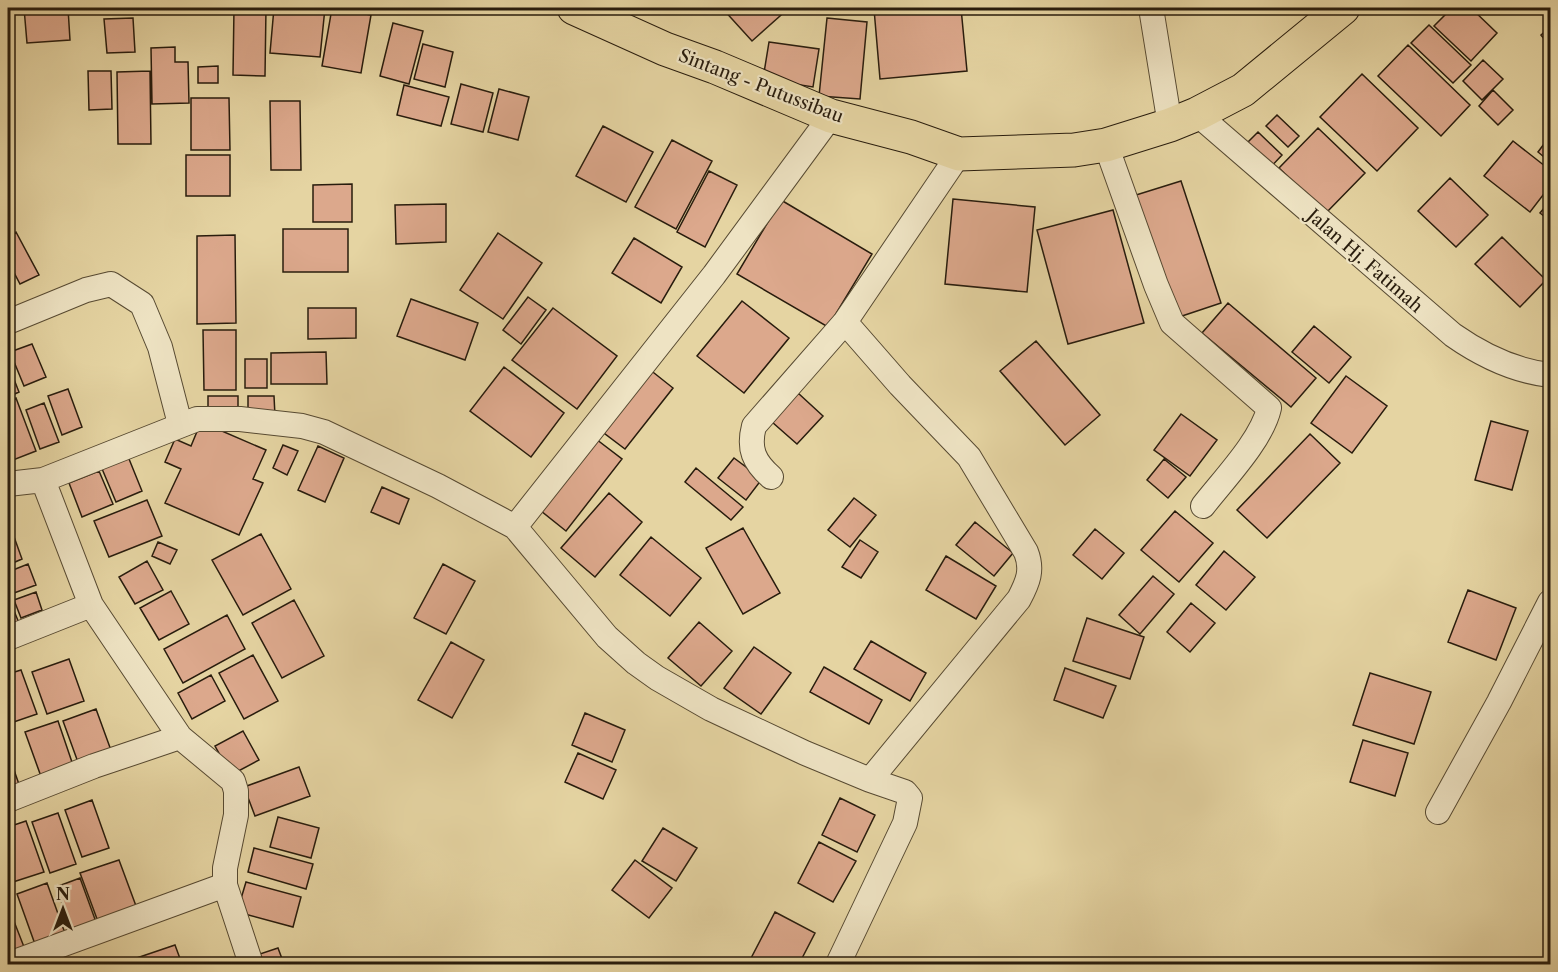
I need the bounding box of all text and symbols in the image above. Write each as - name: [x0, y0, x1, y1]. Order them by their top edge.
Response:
- street label: Sintang - Putussibau: [675, 44, 847, 128]
- street label: Jalan Hj. Fatimah: [1300, 203, 1427, 317]
- north arrow: [33, 879, 93, 939]
- text: N: [56, 884, 70, 904]

